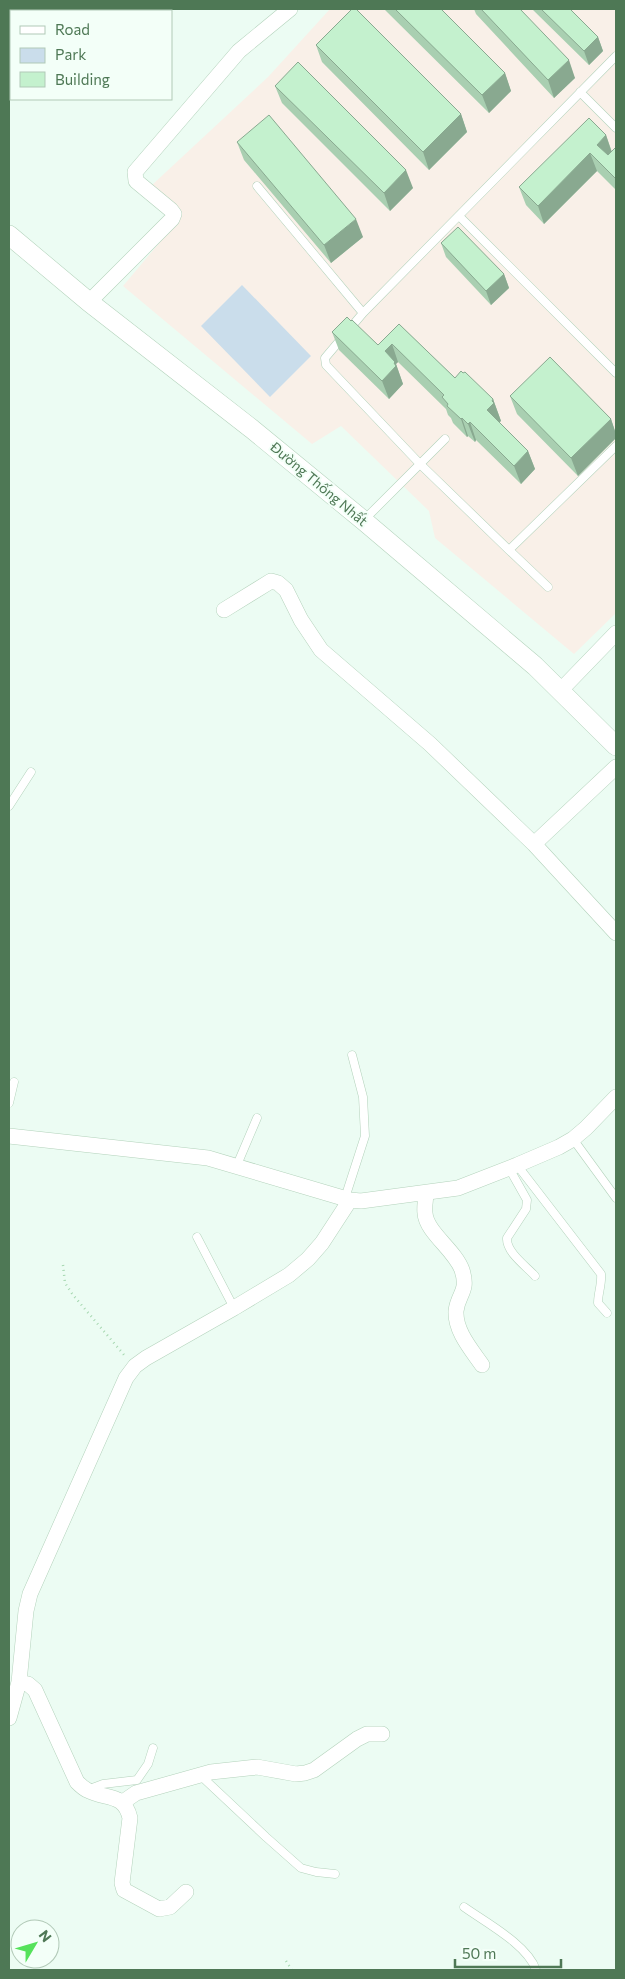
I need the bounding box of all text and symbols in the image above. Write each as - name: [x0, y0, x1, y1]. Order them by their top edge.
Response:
- legend: [10, 10, 172, 100]
- text: Road: [55, 20, 90, 38]
- text: Park: [55, 45, 86, 63]
- text: Building: [55, 70, 110, 88]
- street label: Đường Thống Nhất: [267, 437, 372, 529]
- north arrow: [10, 1919, 60, 1969]
- text: N: [36, 1926, 56, 1945]
- scale bar: [455, 1936, 561, 1968]
- text: 50 m: [462, 1944, 496, 1962]

